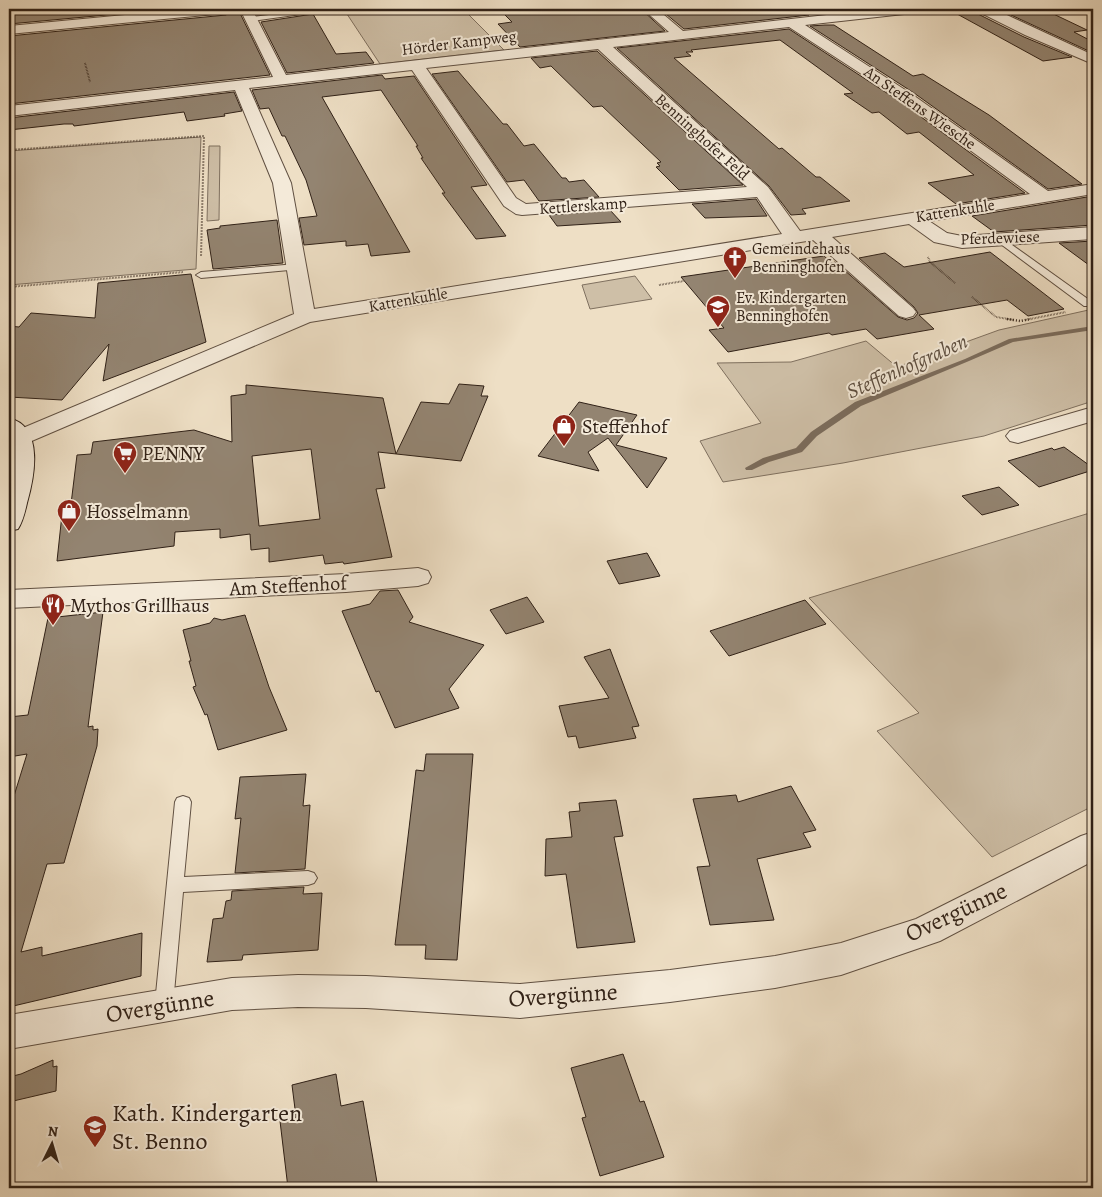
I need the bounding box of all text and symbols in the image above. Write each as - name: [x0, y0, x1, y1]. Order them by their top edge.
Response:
- street label: Hörder Kampweg: [400, 25, 518, 61]
- street label: An Steffens Wiesche: [859, 61, 980, 155]
- street label: Benninghofer Feld: [650, 89, 754, 186]
- street label: Kettlerskamp: [538, 192, 628, 220]
- street label: Kattenkuhle: [914, 194, 996, 228]
- street label: Pferdewiese: [960, 226, 1040, 250]
- place label: Gemeindehaus Benninghofen: [752, 238, 850, 278]
- church icon: Gemeindehaus Benninghofen: [722, 245, 748, 279]
- street label: Kattenkuhle: [367, 282, 449, 318]
- place label: Ev. Kindergarten Benninghofen: [736, 287, 847, 327]
- school or university icon: Ev. Kindergarten Benninghofen: [705, 294, 731, 328]
- water label: Steffenhofgraben: [842, 327, 972, 405]
- shop icon: Steffenhof: [551, 413, 577, 447]
- place label: Steffenhof: [582, 413, 671, 440]
- supermarket icon: PENNY: [112, 440, 138, 474]
- place label: PENNY: [142, 440, 206, 467]
- shop icon: Hosselmann: [56, 498, 82, 532]
- place label: Hosselmann: [86, 498, 188, 525]
- street label: Am Steffenhof: [228, 569, 351, 603]
- restaurant icon: Mythos Grillhaus: [40, 592, 66, 626]
- place label: Mythos Grillhaus: [70, 592, 210, 619]
- street label: Overgünne: [900, 874, 1012, 950]
- street label: Overgünne: [507, 975, 619, 1015]
- street label: Overgünne: [104, 982, 216, 1030]
- place label: Kath. Kindergarten St. Benno: [112, 1097, 302, 1157]
- school or university icon: Kath. Kindergarten St. Benno: [82, 1114, 108, 1148]
- north arrow: [28, 1120, 78, 1170]
- text: N: [47, 1122, 59, 1141]

